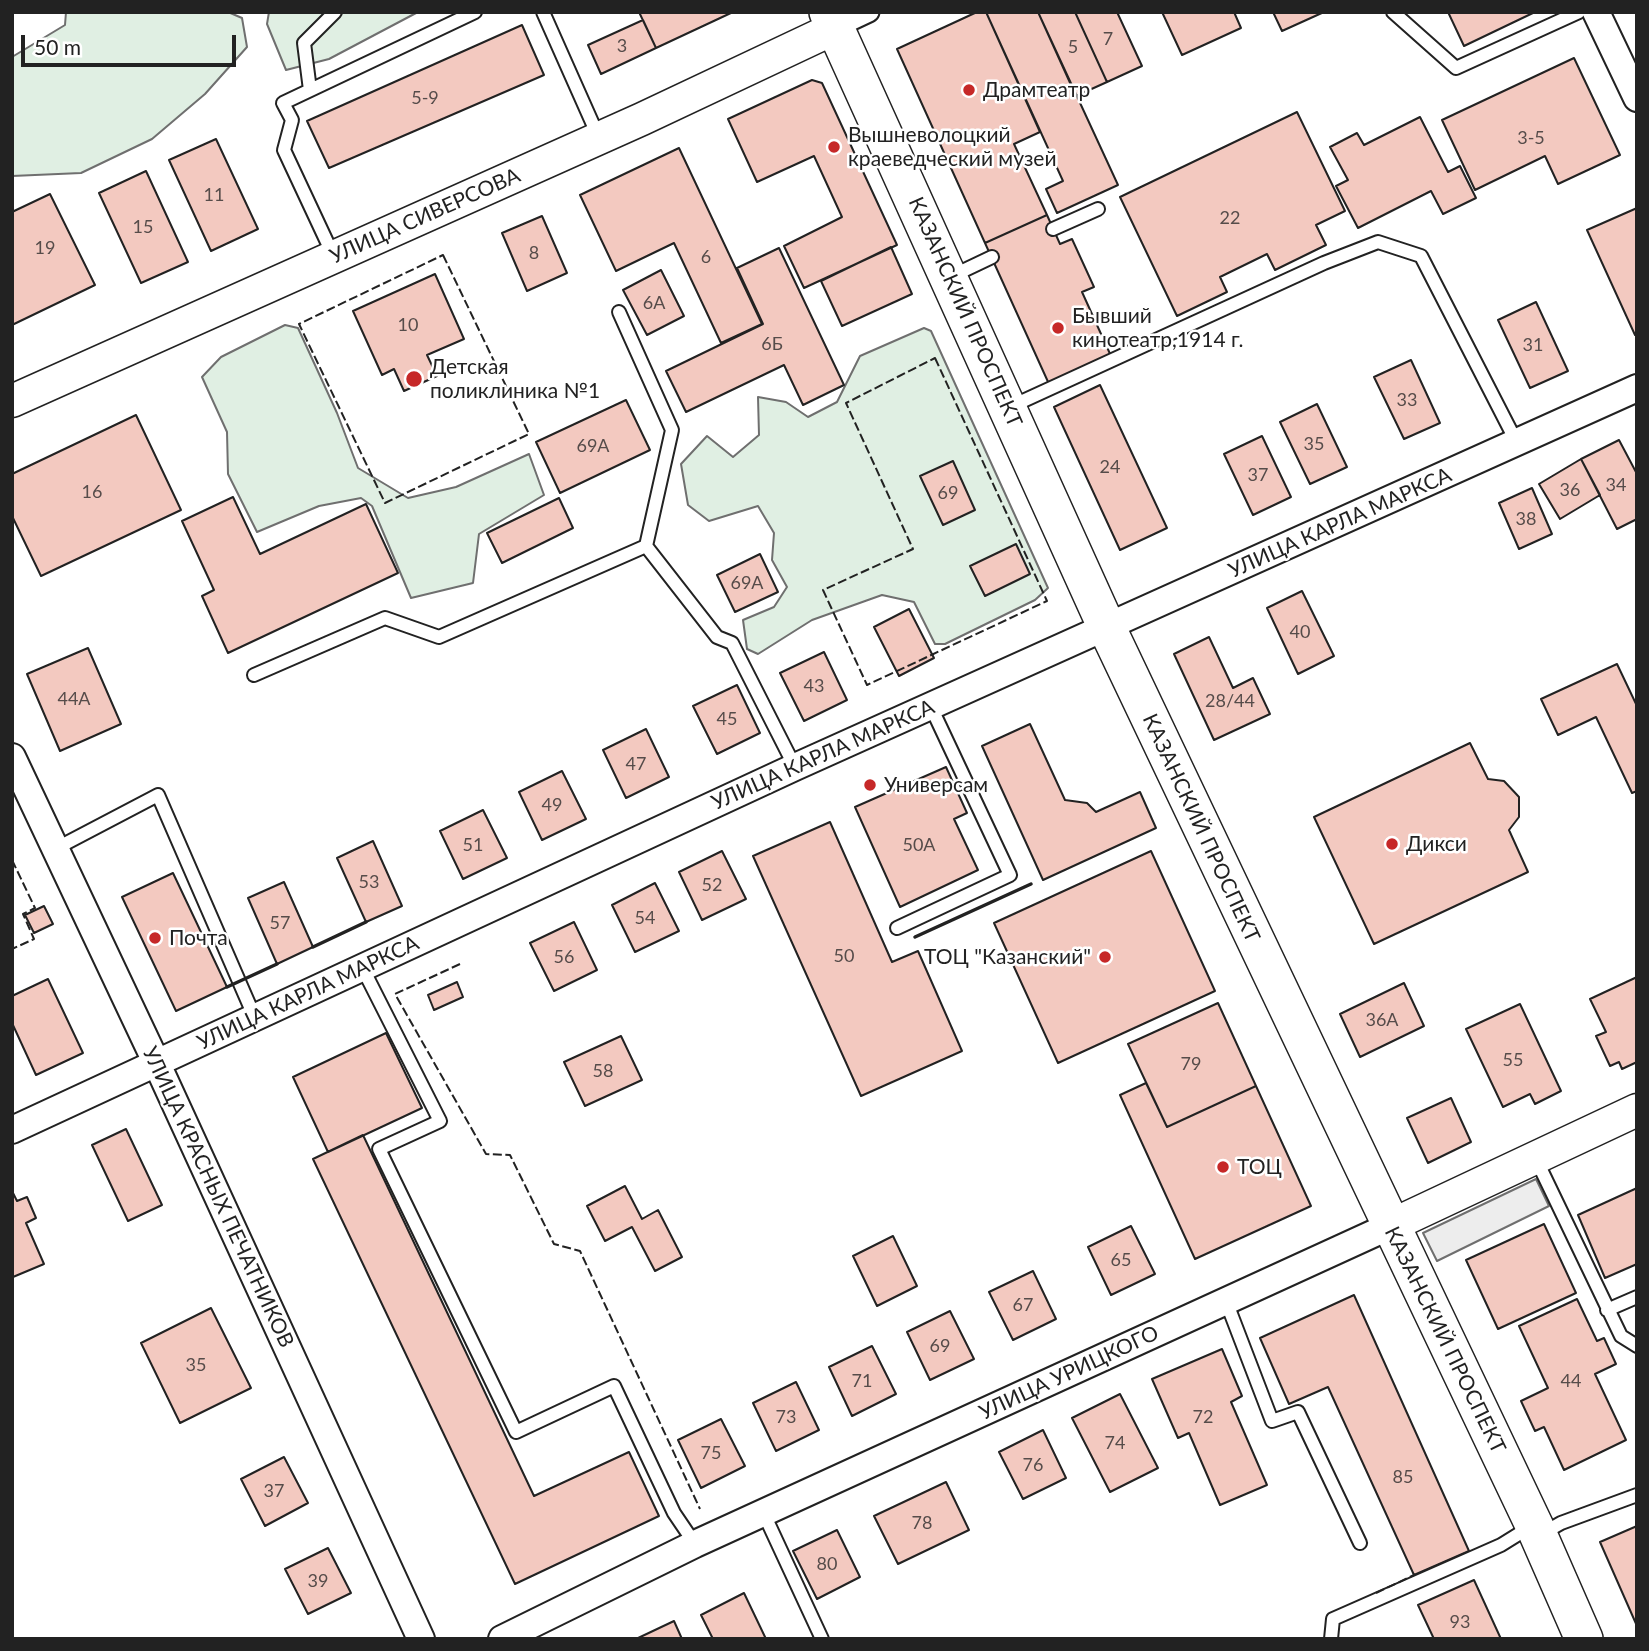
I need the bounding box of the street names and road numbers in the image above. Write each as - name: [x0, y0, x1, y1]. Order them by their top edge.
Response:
- street label: УЛИЦА СИВЕРСОВА: [326, 163, 524, 269]
- street label: КАЗАНСКИЙ ПРОСПЕКТ: [903, 193, 1027, 431]
- street label: УЛИЦА КАРЛА МАРКСА: [1225, 462, 1455, 584]
- street label: УЛИЦА КАРЛА МАРКСА: [708, 694, 938, 816]
- street label: КАЗАНСКИЙ ПРОСПЕКТ: [1137, 710, 1265, 946]
- street label: УЛИЦА КАРЛА МАРКСА: [193, 931, 423, 1055]
- street label: УЛИЦА КРАСНЫХ ПЕЧАТНИКОВ: [137, 1043, 299, 1351]
- street label: КАЗАНСКИЙ ПРОСПЕКТ: [1379, 1223, 1511, 1457]
- street label: УЛИЦА УРИЦКОГО: [975, 1320, 1163, 1426]

